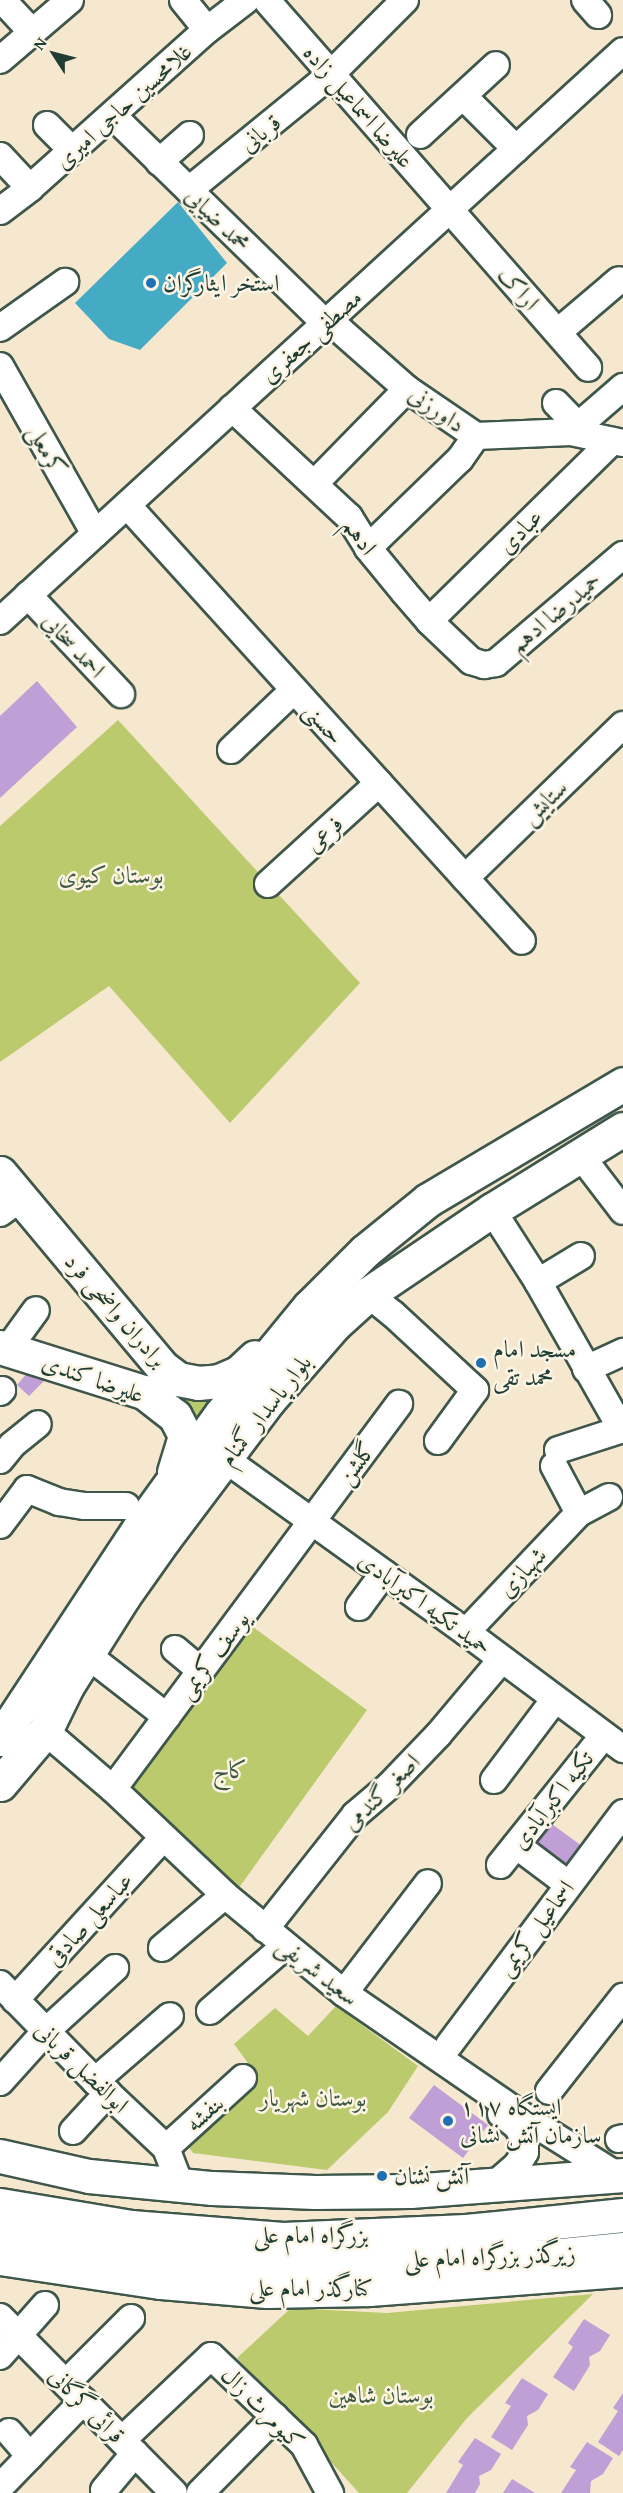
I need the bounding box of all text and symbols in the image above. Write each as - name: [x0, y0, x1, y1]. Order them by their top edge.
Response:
- north arrow: [24, 24, 84, 84]
- text: N: [27, 32, 52, 55]
- street label: غلامحسین حاجی امیری: [48, 37, 198, 175]
- street label: علیرضا اسماعیل زاده: [297, 38, 421, 174]
- street label: قربانی: [233, 108, 287, 158]
- street label: محمد ضیایی: [179, 181, 257, 257]
- street label: اراک: [492, 260, 546, 316]
- place label: استخر ایثارگران: [163, 269, 279, 297]
- marker: استخر ایثارگران: [144, 276, 158, 290]
- street label: مصطفی جعفری: [254, 283, 368, 389]
- street label: داورزنی: [403, 379, 471, 439]
- street label: کرمعلی: [21, 419, 73, 481]
- street label: عبادی: [491, 502, 549, 560]
- street label: ادهم: [337, 512, 383, 560]
- street label: حمیدرضا ادهم: [503, 565, 607, 659]
- street label: احمد سخایی: [36, 606, 112, 684]
- street label: حسنی: [298, 696, 350, 750]
- street label: ستایش: [515, 773, 573, 831]
- street label: فرعی: [299, 809, 349, 859]
- park label: بوستان کیوی: [58, 861, 164, 889]
- street label: برادران واضحی فرد: [58, 1247, 174, 1373]
- place label: مسجد امام محمد تقی: [493, 1335, 576, 1391]
- street label: علیرضا کندی: [38, 1347, 148, 1409]
- street label: بلوار پاسدار گمنام: [212, 1348, 318, 1472]
- marker: مسجد امام محمد تقی: [474, 1356, 488, 1370]
- street label: گلشن: [331, 1435, 381, 1491]
- street label: شهبازی: [491, 1541, 553, 1603]
- street label: حمید تکیه اکبرآبادی: [353, 1545, 497, 1661]
- street label: یوسف کریمی: [171, 1605, 255, 1705]
- street label: تکیه اکبرآبادی: [504, 1745, 600, 1855]
- street label: اصغر گندمی: [336, 1747, 426, 1837]
- park label: کاج: [213, 1756, 247, 1784]
- street label: عباسعلی صادقی: [39, 1866, 139, 1972]
- street label: اسماعیل کریمی: [490, 1874, 580, 1982]
- street label: سعید شریفی: [271, 1930, 365, 2012]
- street label: ابوالفضل قربانی: [29, 2015, 135, 2119]
- park label: بوستان شهریار: [260, 2084, 366, 2112]
- street label: بنفشه: [179, 2088, 229, 2138]
- place label: ایستگاه ۱۱۷ سازمان آتش نشانی: [460, 2093, 602, 2149]
- marker: ایستگاه ۱۱۷ سازمان آتش نشانی: [441, 2114, 455, 2128]
- place label: آتش نشان: [394, 2162, 469, 2190]
- marker: آتش نشان: [375, 2169, 389, 2183]
- street label: بزرگراه امام علی: [254, 2221, 368, 2249]
- street label: زیرگذر بزرگراه امام علی: [404, 2239, 576, 2273]
- street label: کنارگذر امام علی: [249, 2274, 373, 2302]
- street label: کیومرث زال: [215, 2360, 311, 2456]
- street label: قرائی گرگانی: [43, 2361, 131, 2449]
- park label: بوستان شاهین: [328, 2381, 434, 2409]

